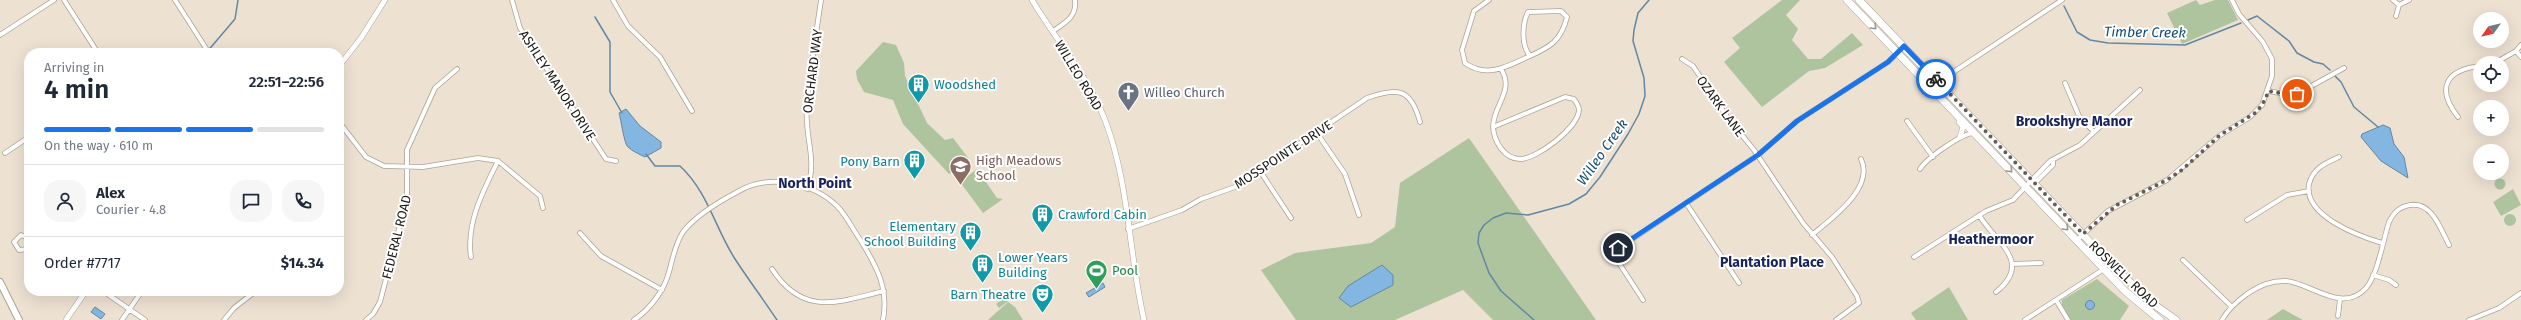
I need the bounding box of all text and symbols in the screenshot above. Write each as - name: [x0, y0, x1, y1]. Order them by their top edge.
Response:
- north arrow: [2473, 12, 2509, 48]
- map controls: [2473, 12, 2509, 180]
- one-way arrow: [1869, 23, 1876, 30]
- water label: Timber Creek: [2104, 23, 2186, 42]
- street label: ASHLEY MANOR DRIVE: [516, 27, 599, 143]
- street label: ORCHARD WAY: [800, 27, 825, 114]
- street label: WILLEO ROAD: [1052, 37, 1105, 113]
- button: locate: [2473, 56, 2509, 92]
- courier: [1916, 59, 1956, 99]
- text: Arriving in: [44, 60, 104, 75]
- icon: bike: [1925, 68, 1947, 90]
- building icon: Woodshed: [905, 71, 931, 104]
- text: 22:51–22:56: [249, 73, 324, 91]
- street label: OZARK LANE: [1693, 73, 1748, 140]
- text: 4 min: [44, 74, 109, 105]
- place label: Woodshed: [934, 77, 996, 92]
- pin: [2280, 77, 2314, 111]
- church icon: Willeo Church: [1116, 79, 1142, 112]
- icon: bag: [2286, 83, 2308, 105]
- place label: Willeo Church: [1144, 85, 1225, 100]
- button: +: [2473, 100, 2509, 136]
- district label: Brookshyre Manor: [2016, 113, 2133, 130]
- water label: Willeo Creek: [1573, 116, 1632, 189]
- street label: MOSSPOINTE DRIVE: [1232, 117, 1335, 192]
- text: On the way · 610 m: [44, 138, 153, 153]
- button: −: [2473, 144, 2509, 180]
- building icon: Pony Barn: [902, 148, 928, 181]
- place label: High Meadows School: [976, 153, 1061, 183]
- place label: Pony Barn: [840, 154, 900, 169]
- school or university icon: High Meadows School: [948, 154, 974, 187]
- one-way arrow: [2005, 165, 2013, 173]
- district label: North Point: [778, 175, 852, 192]
- button: person: [44, 180, 86, 222]
- button: chat: [230, 180, 272, 222]
- button: phone: [282, 180, 324, 222]
- text: Alex: [96, 184, 125, 202]
- street label: FEDERAL ROAD: [379, 193, 414, 281]
- building icon: Crawford Cabin: [1030, 201, 1056, 234]
- text: Courier · 4.8: [96, 202, 166, 217]
- place label: Crawford Cabin: [1058, 207, 1147, 222]
- place label: Elementary School Building: [864, 219, 957, 249]
- building icon: Elementary School Building: [958, 220, 984, 253]
- one-way arrow: [2061, 224, 2068, 231]
- pin: [1601, 231, 1635, 265]
- district label: Heathermoor: [1948, 231, 2034, 248]
- icon: home: [1607, 237, 1629, 259]
- street label: ROSWELL ROAD: [2086, 238, 2161, 311]
- place label: Lower Years Building: [998, 250, 1068, 280]
- building icon: Lower Years Building: [969, 251, 995, 284]
- text: Order #7717: [44, 254, 121, 272]
- text: $14.34: [281, 254, 324, 272]
- district label: Plantation Place: [1720, 254, 1824, 271]
- sports icon: Pool: [1083, 257, 1109, 290]
- place label: Pool: [1112, 263, 1138, 278]
- theatre icon: Barn Theatre: [1029, 281, 1055, 314]
- place label: Barn Theatre: [950, 287, 1026, 302]

